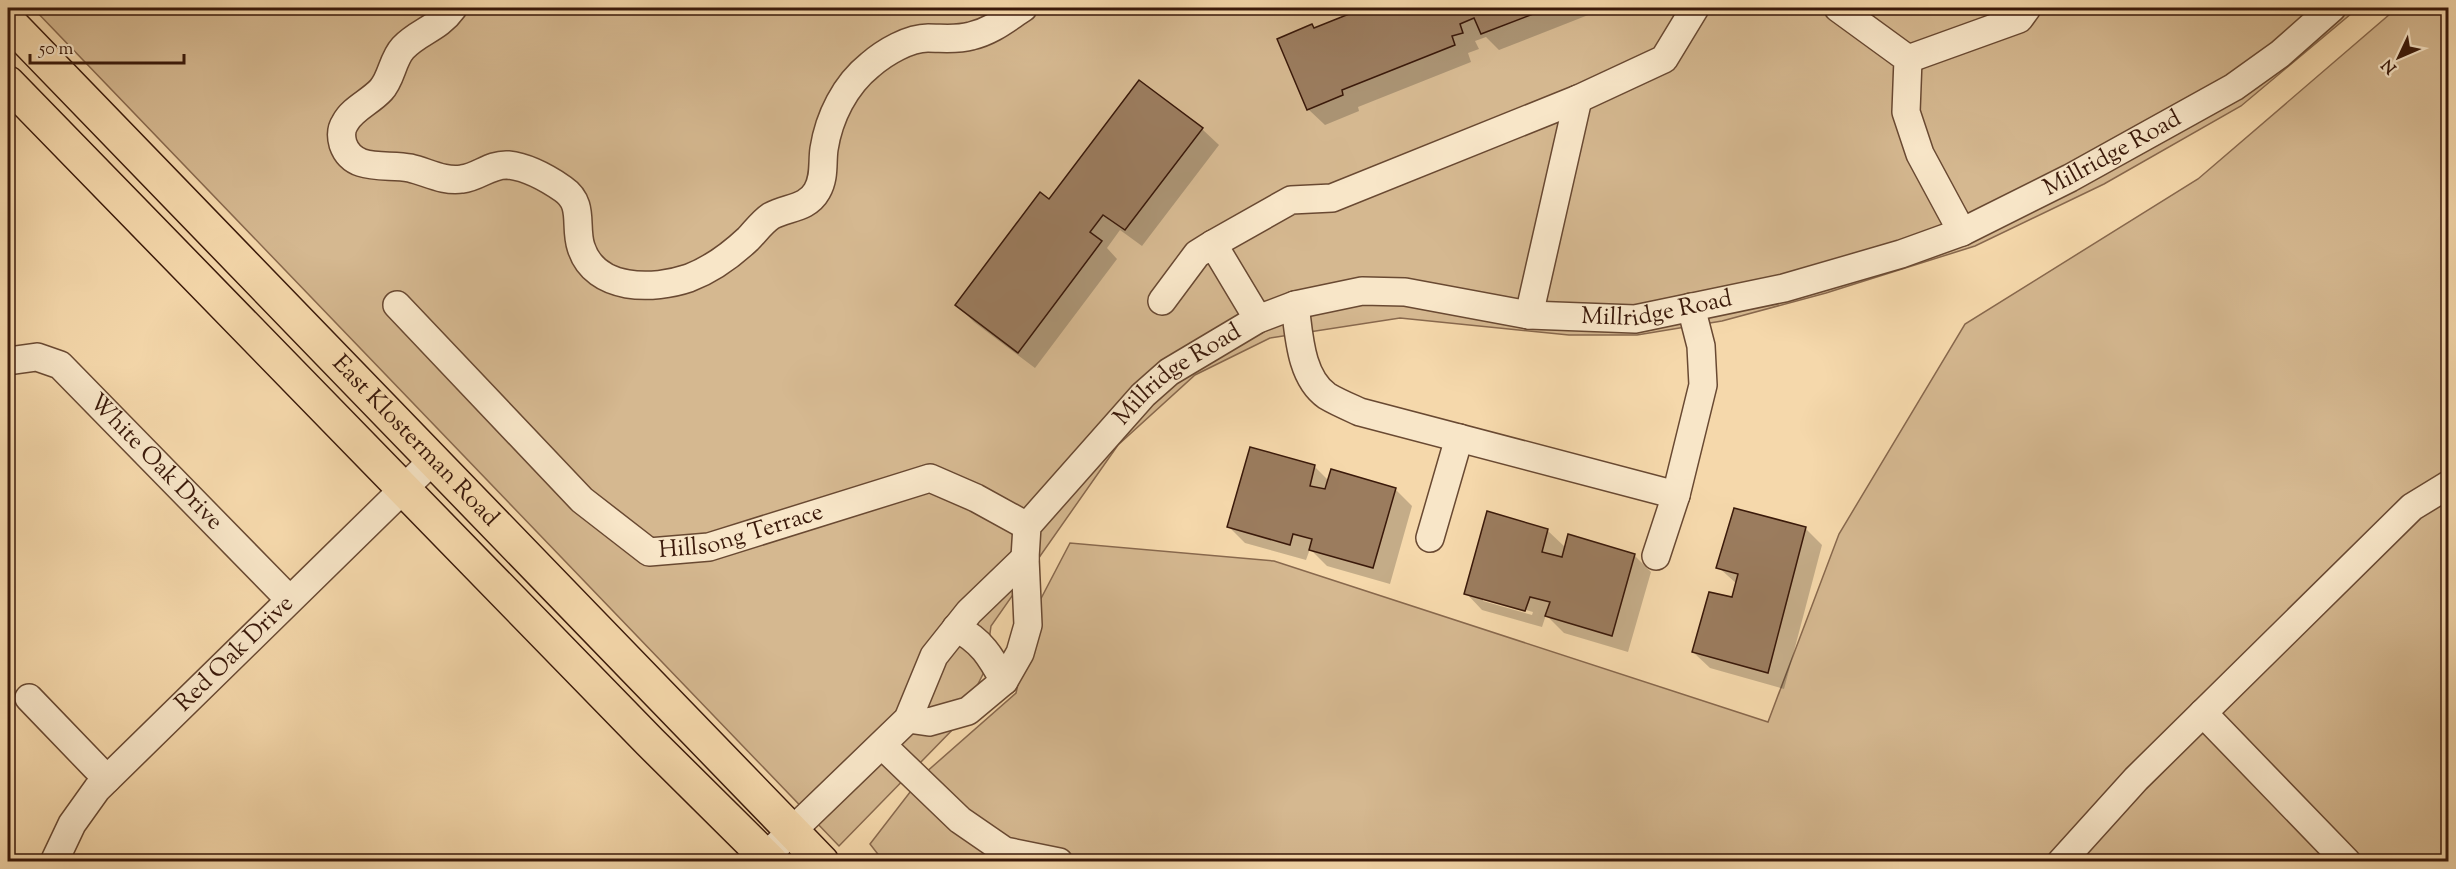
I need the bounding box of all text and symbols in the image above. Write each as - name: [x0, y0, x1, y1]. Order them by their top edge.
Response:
- scale bar: [30, 27, 184, 65]
- north arrow: [2369, 27, 2429, 87]
- text: 50 m: [38, 37, 74, 63]
- text: N: [2377, 53, 2403, 78]
- street label: Millridge Road: [2038, 102, 2188, 206]
- street label: Millridge Road: [1580, 282, 1736, 336]
- street label: Millridge Road: [1106, 315, 1248, 434]
- street label: East Klosterman Road: [324, 348, 506, 535]
- street label: White Oak Drive: [80, 386, 230, 539]
- street label: Hillsong Terrace: [657, 495, 828, 568]
- street label: Red Oak Drive: [168, 588, 302, 720]

